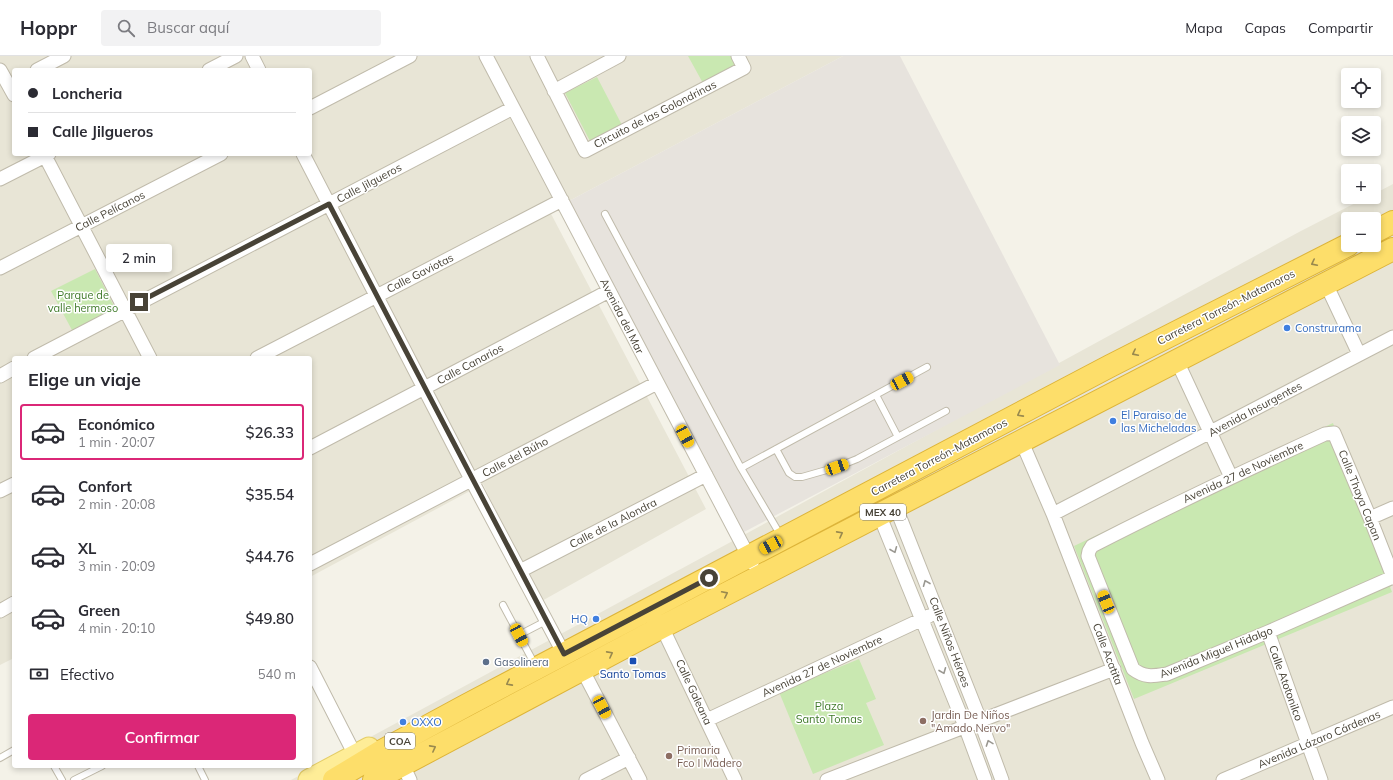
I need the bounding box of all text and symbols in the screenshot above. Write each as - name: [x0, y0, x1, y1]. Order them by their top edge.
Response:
- search box: [101, 10, 381, 46]
- text: Hoppr: [20, 16, 77, 40]
- icon: search: [115, 17, 137, 39]
- text: Buscar aquí: [147, 18, 229, 37]
- text: Mapa: [1185, 19, 1223, 37]
- text: Capas: [1245, 19, 1286, 37]
- text: Compartir: [1308, 19, 1373, 37]
- map controls: [1341, 68, 1381, 252]
- button: locate: [1341, 68, 1381, 108]
- street label: Circuito de las Golondrinas: [591, 77, 719, 151]
- text: Loncheria: [52, 84, 122, 103]
- button: layers: [1341, 116, 1381, 156]
- text: Calle Jilgueros: [52, 122, 153, 141]
- street label: Calle Jilgueros: [334, 160, 404, 206]
- button: +: [1341, 164, 1381, 204]
- street label: Calle Pelícanos: [73, 187, 147, 235]
- button: −: [1341, 212, 1381, 252]
- callout: 2 min: [106, 244, 172, 272]
- text: 2 min: [122, 250, 156, 266]
- street label: Calle Gaviotas: [384, 250, 456, 296]
- one-way arrow: [1310, 258, 1318, 265]
- street label: Carretera Torreón-Matamoros: [1155, 266, 1297, 348]
- street label: Avenida del Mar: [597, 276, 647, 356]
- park label: Parque de valle hermoso: [48, 288, 118, 315]
- route end: [130, 293, 148, 311]
- place label: Construrama: [1295, 321, 1361, 335]
- marker: Construrama: [1282, 323, 1292, 333]
- street label: Calle Canarios: [434, 341, 506, 387]
- one-way arrow: [1132, 348, 1139, 356]
- text: Elige un viaje: [28, 368, 141, 391]
- car: [889, 370, 915, 392]
- street label: Avenida Insurgentes: [1206, 378, 1304, 440]
- place label: El Paraiso de las Micheladas: [1121, 408, 1196, 435]
- one-way arrow: [1017, 409, 1024, 416]
- icon: car: [30, 414, 66, 450]
- text: Económico: [78, 415, 155, 434]
- street label: Carretera Torreón-Matamoros: [868, 415, 1010, 499]
- marker: El Paraiso de las Micheladas: [1108, 416, 1118, 426]
- text: $26.33: [245, 423, 294, 442]
- car: [674, 423, 696, 449]
- text: 1 min · 20:07: [78, 434, 155, 450]
- street label: Calle del Búho: [480, 434, 550, 480]
- street label: Avenida 27 de Noviembre: [1181, 438, 1305, 506]
- street label: Calle Thaya Capan: [1335, 448, 1385, 542]
- car: [824, 457, 850, 477]
- icon: car: [30, 476, 66, 512]
- text: Confort: [78, 477, 132, 496]
- text: $35.54: [245, 485, 294, 504]
- street label: Calle de la Alondra: [567, 495, 659, 551]
- text: 2 min · 20:08: [78, 496, 155, 512]
- road number: MEX 40: [860, 504, 906, 520]
- one-way arrow: [836, 531, 844, 539]
- car: [758, 534, 784, 556]
- icon: car: [30, 538, 66, 574]
- text: XL: [78, 539, 96, 558]
- text: $44.76: [245, 547, 294, 566]
- one-way arrow: [889, 547, 897, 554]
- text: 3 min · 20:09: [78, 558, 155, 574]
- route start: [700, 569, 718, 587]
- one-way arrow: [923, 580, 931, 587]
- car: [1096, 589, 1116, 615]
- one-way arrow: [721, 591, 728, 599]
- street label: Calle Niños Héroes: [926, 595, 974, 689]
- icon: car: [30, 600, 66, 636]
- text: Green: [78, 601, 120, 620]
- text: $49.80: [245, 609, 294, 628]
- place label: HQ: [571, 612, 588, 626]
- marker: HQ: [591, 614, 601, 624]
- text: 4 min · 20:10: [78, 620, 155, 636]
- street label: Calle Acatita: [1090, 621, 1126, 687]
- car: [508, 622, 530, 648]
- street label: Avenida Miguel Hidalgo: [1157, 623, 1275, 681]
- street label: Avenida 27 de Noviembre: [760, 632, 884, 700]
- street label: Calle Atotonilco: [1266, 643, 1306, 723]
- one-way arrow: [606, 652, 613, 659]
- place label: Gasolinera: [494, 655, 549, 669]
- marker: Santo Tomas: [628, 656, 638, 666]
- marker: Gasolinera: [481, 657, 491, 667]
- street label: Calle Galeana: [673, 657, 715, 727]
- icon: cash: [28, 663, 50, 685]
- text: Efectivo: [60, 665, 114, 684]
- text: 540 m: [258, 666, 296, 682]
- place label: Santo Tomas: [600, 667, 666, 681]
- one-way arrow: [938, 667, 946, 674]
- one-way arrow: [506, 679, 513, 686]
- car: [591, 694, 613, 720]
- park label: Plaza Santo Tomas: [796, 699, 862, 726]
- street label: Avenida Lázaro Cárdenas: [1256, 707, 1382, 771]
- place label: Jardin De Niños "Amado Nervo": [931, 708, 1010, 735]
- button: Confirmar: [28, 714, 296, 760]
- place label: OXXO: [411, 715, 442, 729]
- marker: Jardin De Niños "Amado Nervo": [918, 716, 928, 726]
- marker: OXXO: [398, 717, 408, 727]
- road number: COA: [385, 733, 415, 749]
- one-way arrow: [985, 740, 993, 747]
- place label: Primaria Fco I Madero: [677, 743, 742, 770]
- one-way arrow: [429, 746, 437, 753]
- marker: Primaria Fco I Madero: [664, 751, 674, 761]

